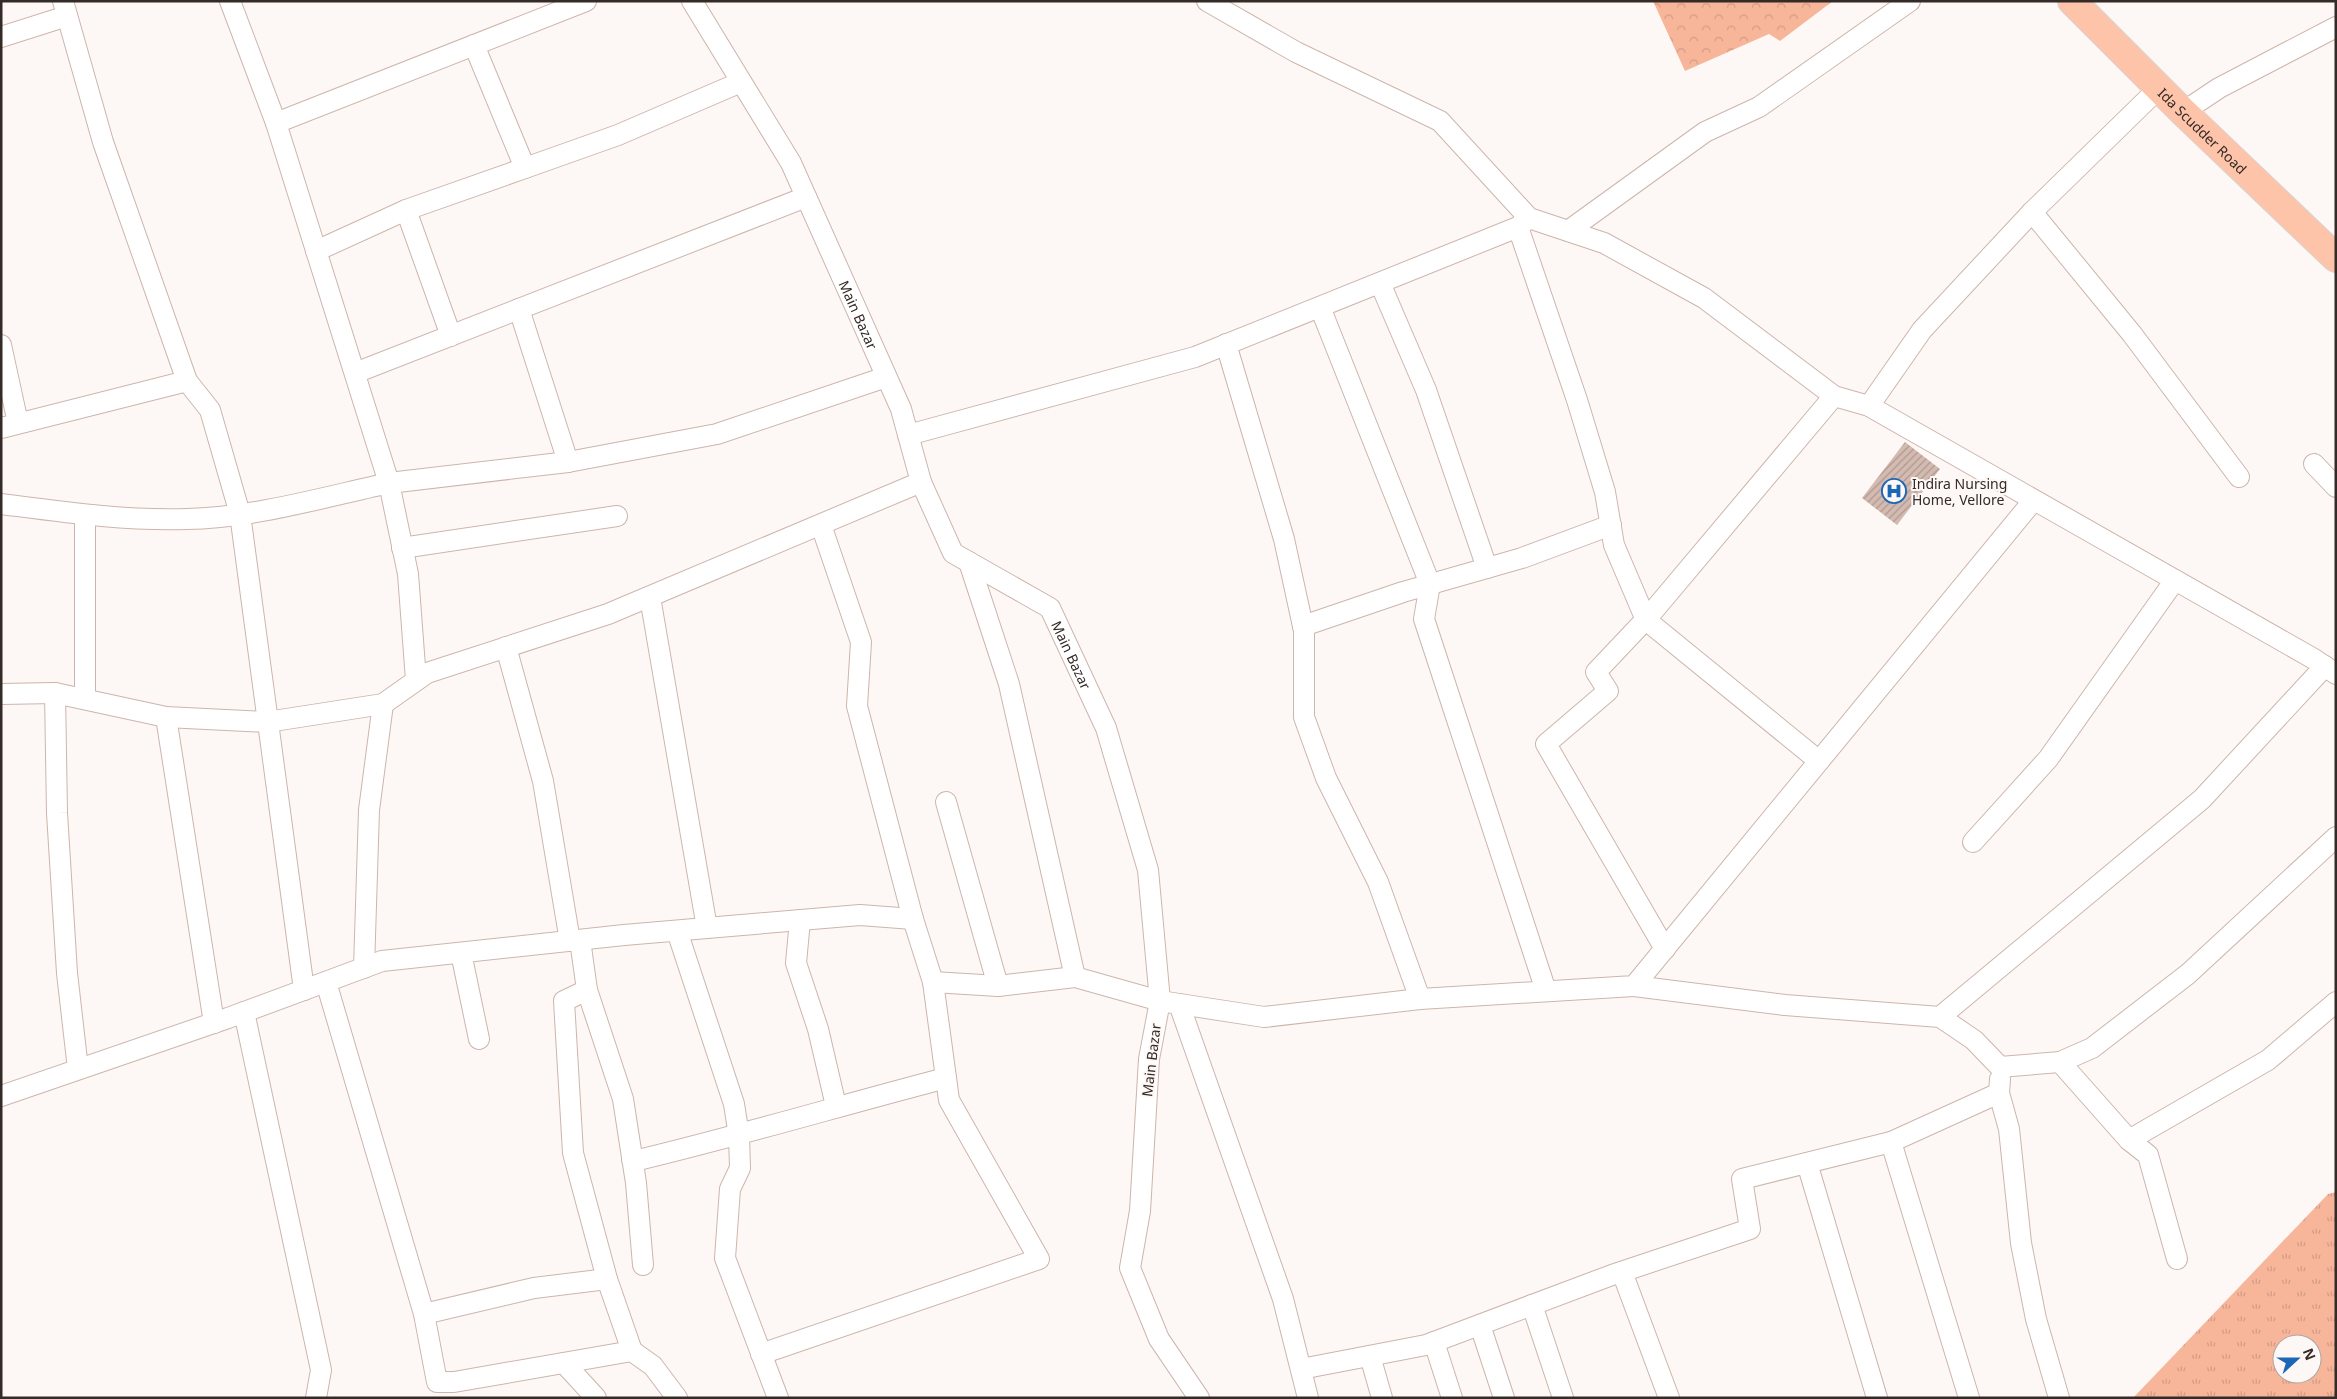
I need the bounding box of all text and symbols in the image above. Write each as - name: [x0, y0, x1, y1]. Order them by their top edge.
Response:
- street label: Ida Scudder Road: [2154, 83, 2251, 178]
- street label: Main Bazar: [835, 277, 883, 352]
- place label: Indira Nursing Home, Vellore: [1912, 474, 2007, 509]
- hospital icon: Indira Nursing Home, Vellore: [1881, 478, 1907, 504]
- street label: Main Bazar: [1048, 617, 1096, 692]
- street label: Main Bazar: [1137, 1022, 1165, 1098]
- north arrow: [2272, 1334, 2322, 1384]
- text: N: [2299, 1345, 2321, 1363]

